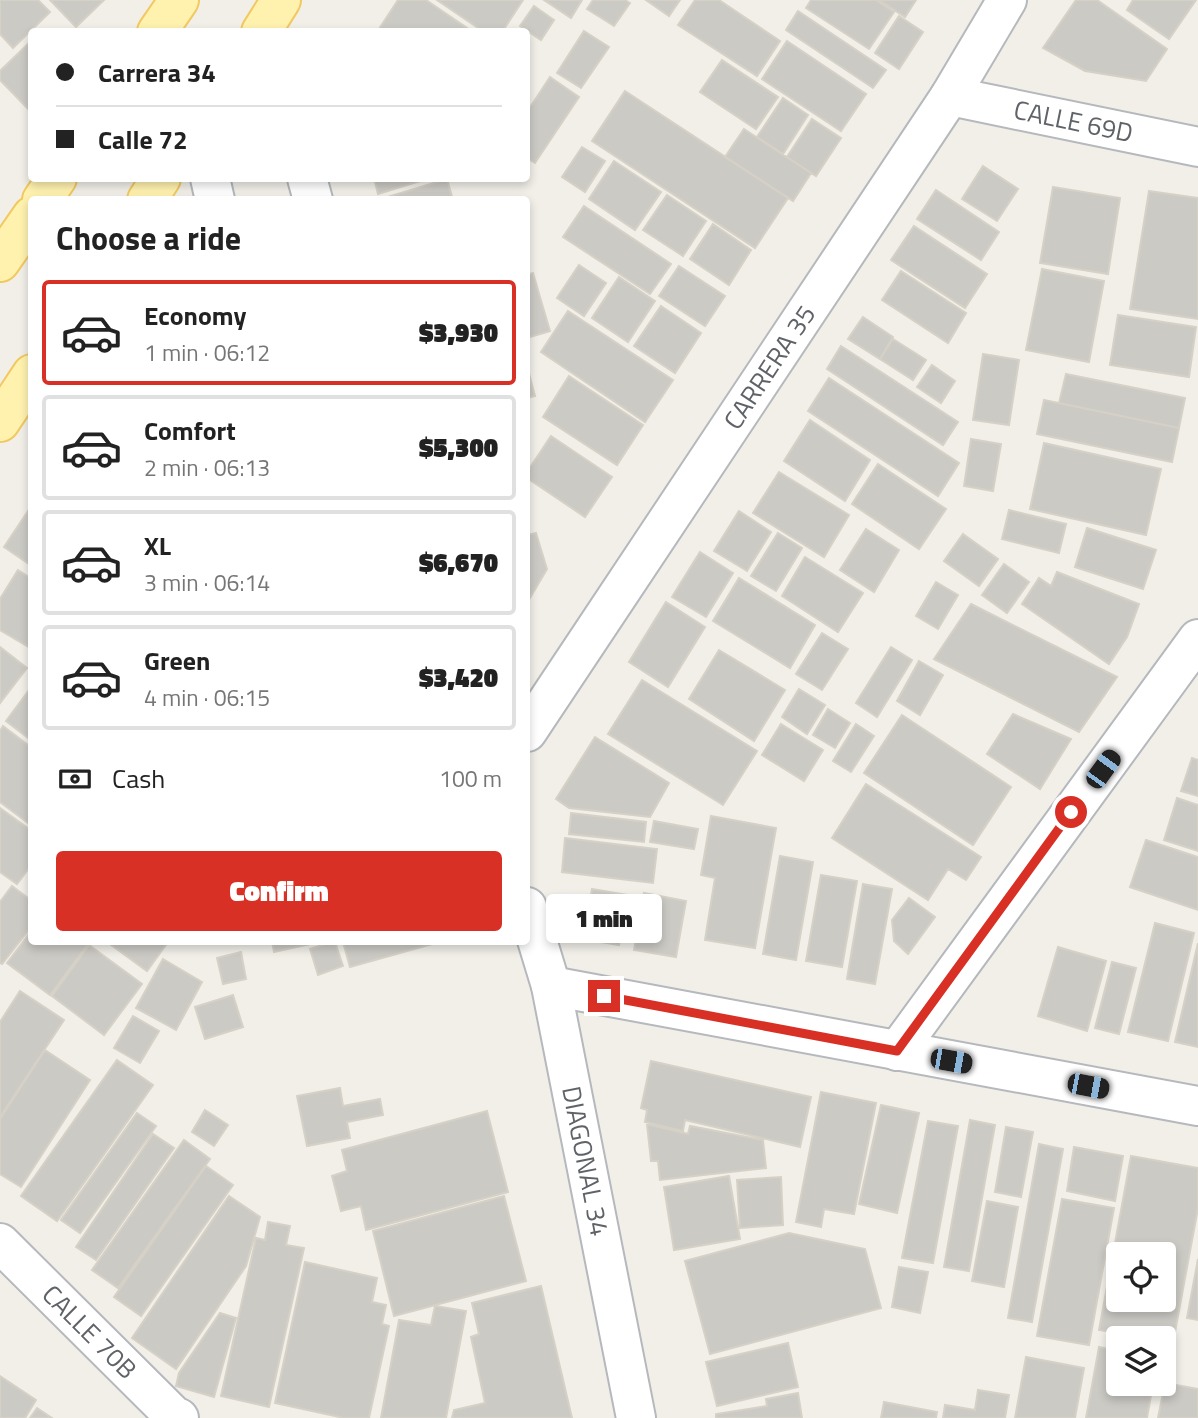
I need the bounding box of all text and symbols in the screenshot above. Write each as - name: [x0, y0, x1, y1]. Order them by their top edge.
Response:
- text: Carrera 34: [98, 53, 216, 92]
- street label: CALLE 69D: [1011, 90, 1137, 152]
- text: Calle 72: [98, 120, 188, 159]
- text: Choose a ride: [56, 214, 241, 262]
- text: Economy: [144, 296, 246, 335]
- street label: CARRERA 35: [714, 297, 825, 437]
- icon: car: [60, 301, 123, 364]
- text: $3,930: [419, 313, 498, 352]
- text: 1 min · 06:12: [144, 335, 270, 370]
- text: Comfort: [144, 411, 236, 450]
- icon: car: [60, 416, 123, 479]
- text: $5,300: [419, 428, 498, 467]
- text: 2 min · 06:13: [144, 450, 270, 485]
- text: XL: [144, 526, 171, 565]
- icon: car: [60, 531, 123, 594]
- text: $6,670: [419, 543, 498, 582]
- text: 3 min · 06:14: [144, 565, 270, 600]
- text: Green: [144, 641, 210, 680]
- icon: car: [60, 646, 123, 709]
- text: $3,420: [419, 658, 498, 697]
- text: 4 min · 06:15: [144, 680, 270, 715]
- car: [1083, 746, 1124, 792]
- text: Cash: [112, 759, 165, 798]
- icon: cash: [56, 760, 94, 798]
- text: 100 m: [439, 761, 502, 796]
- route start: [1055, 796, 1087, 828]
- button: Confirm: [56, 851, 502, 931]
- callout: 1 min: [546, 894, 662, 944]
- text: 1 min: [575, 901, 633, 936]
- route end: [588, 980, 620, 1012]
- car: [929, 1047, 974, 1075]
- car: [1066, 1072, 1111, 1100]
- street label: DIAGONAL 34: [552, 1083, 620, 1239]
- map controls: [1106, 1242, 1176, 1396]
- button: locate: [1106, 1242, 1176, 1312]
- street label: CALLE 70B: [33, 1275, 146, 1388]
- button: layers: [1106, 1326, 1176, 1396]

